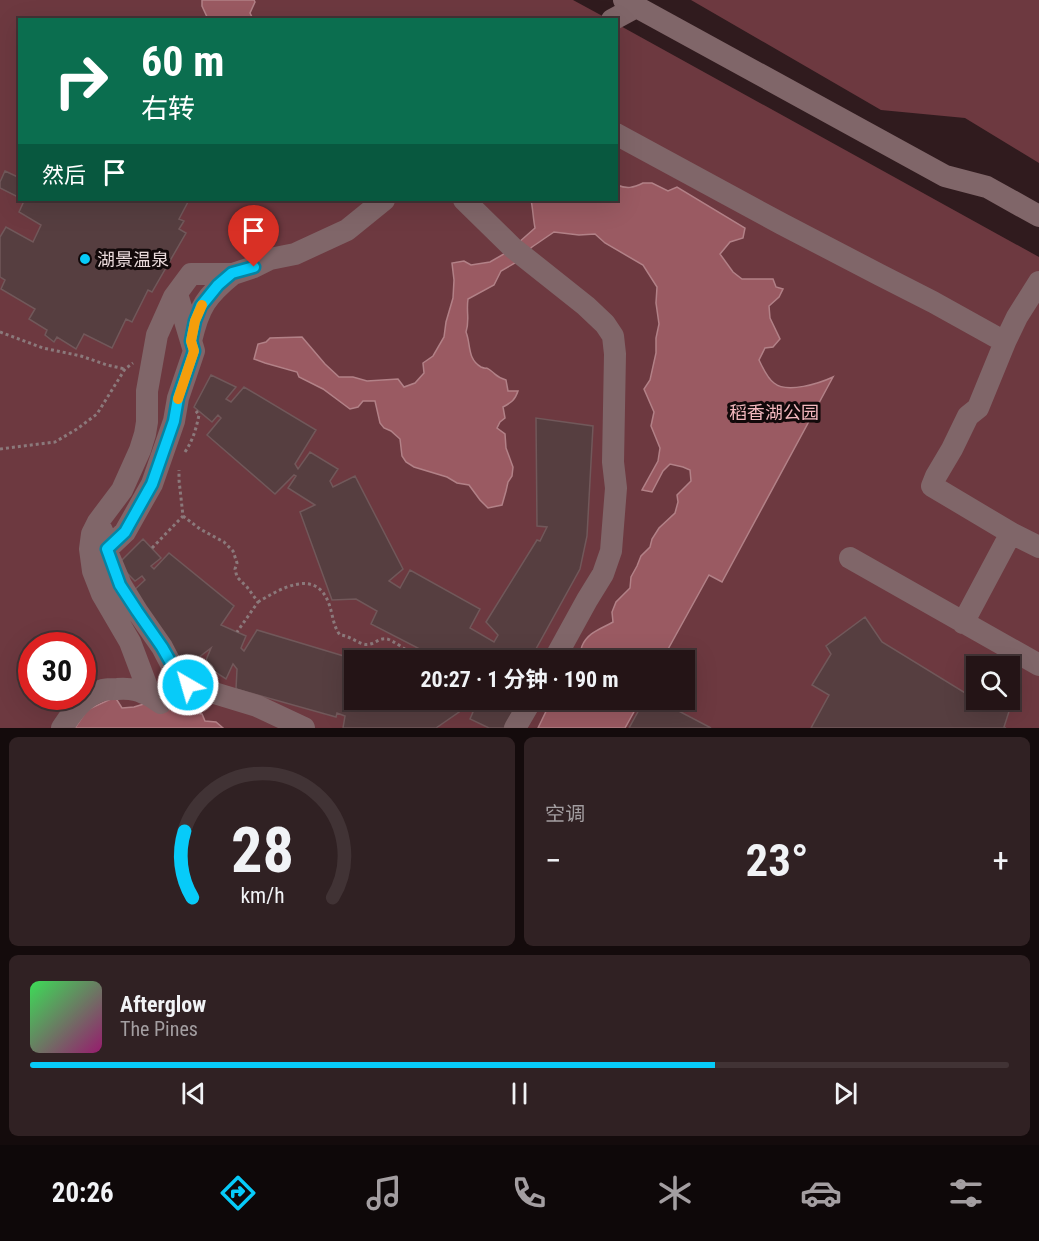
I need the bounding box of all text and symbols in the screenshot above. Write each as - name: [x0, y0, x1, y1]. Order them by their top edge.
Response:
- text: 60 m: [141, 37, 224, 86]
- icon: right: [42, 42, 120, 120]
- text: 右转: [141, 93, 195, 125]
- icon: arrive: [98, 156, 131, 189]
- text: 然后: [42, 163, 86, 188]
- pin: [228, 205, 279, 267]
- icon: arrive: [237, 214, 270, 247]
- place label: 湖景温泉: [97, 249, 169, 270]
- marker: 湖景温泉: [78, 252, 92, 266]
- park label: 稻香湖公园: [729, 402, 819, 423]
- speed limit sign: 30: [18, 632, 96, 710]
- position arrow: [156, 653, 220, 717]
- map controls: [966, 656, 1020, 710]
- button: search: [966, 656, 1020, 710]
- text: 20:27 · 1 分钟 · 190 m: [420, 667, 619, 692]
- text: 空调: [545, 802, 585, 826]
- text: 28: [230, 814, 294, 887]
- text: 23°: [746, 834, 809, 887]
- text: −: [545, 841, 562, 880]
- text: +: [993, 841, 1009, 880]
- text: km/h: [240, 884, 284, 909]
- text: Afterglow: [120, 992, 206, 1017]
- text: The Pines: [120, 1017, 198, 1041]
- icon: previous: [177, 1077, 210, 1110]
- icon: pause: [503, 1077, 536, 1110]
- icon: next: [829, 1077, 862, 1110]
- icon: directions: [217, 1172, 259, 1214]
- icon: music: [363, 1172, 405, 1214]
- icon: phone: [508, 1172, 550, 1214]
- icon: climate: [654, 1172, 696, 1214]
- icon: car: [800, 1172, 842, 1214]
- icon: filters: [945, 1172, 987, 1214]
- text: 20:26: [52, 1177, 114, 1209]

